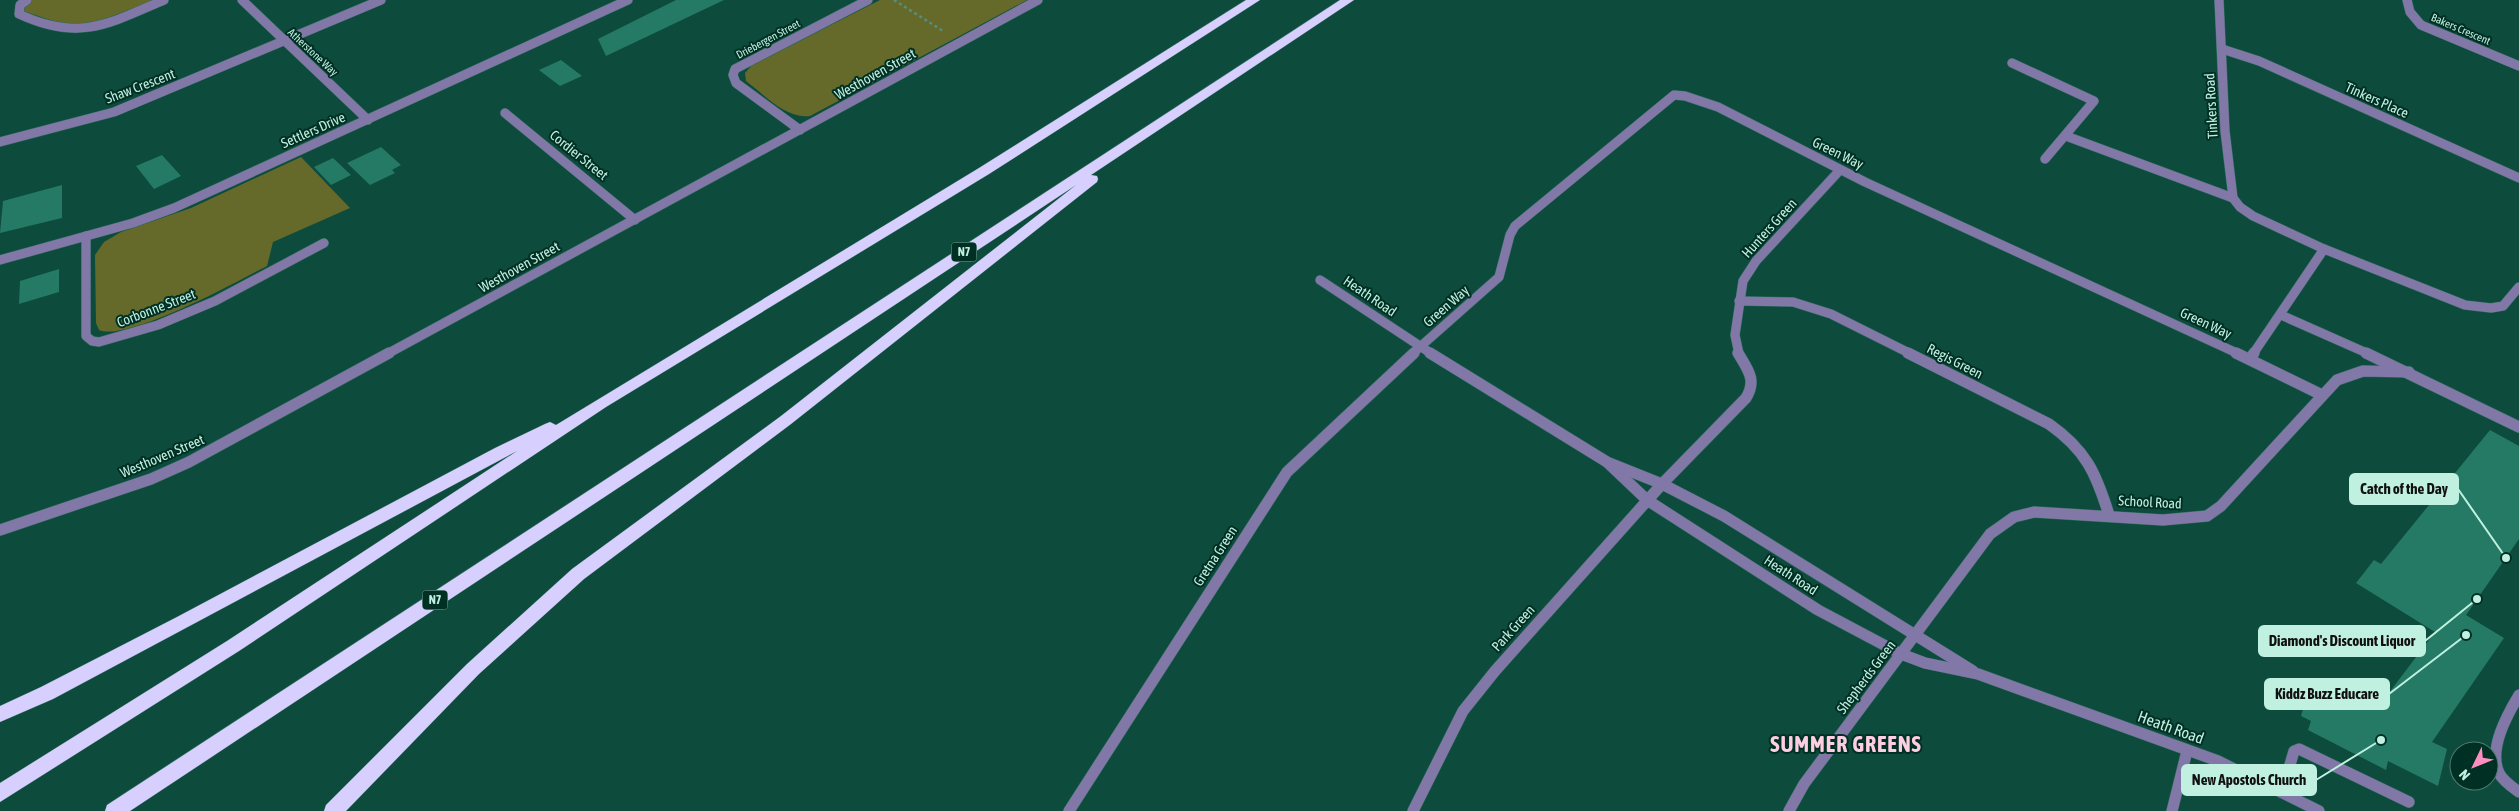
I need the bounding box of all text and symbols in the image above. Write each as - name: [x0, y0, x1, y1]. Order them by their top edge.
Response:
- street label: Bakers Crescent: [2430, 11, 2492, 47]
- street label: Driebergen Street: [734, 17, 802, 61]
- street label: Atherstone Way: [286, 26, 341, 78]
- street label: Westhoven Street: [832, 45, 918, 103]
- street label: Shaw Crescent: [103, 65, 177, 107]
- street label: Tinkers Road: [2201, 73, 2221, 139]
- street label: Tinkers Place: [2343, 79, 2411, 121]
- street label: Settlers Drive: [279, 109, 347, 151]
- street label: Cordier Street: [547, 127, 611, 183]
- street label: Green Way: [1810, 134, 1866, 172]
- street label: Hunters Green: [1738, 195, 1800, 261]
- street label: Westhoven Street: [476, 238, 562, 296]
- road number: N7: [952, 242, 976, 262]
- street label: Heath Road: [1340, 272, 1400, 320]
- street label: Green Way: [1420, 282, 1472, 330]
- street label: Corbonne Street: [114, 286, 198, 330]
- street label: Green Way: [2178, 304, 2234, 342]
- street label: Regis Green: [1924, 340, 1986, 382]
- street label: Westhoven Street: [118, 431, 206, 481]
- callout: Catch of the Day: [2350, 474, 2458, 504]
- text: Catch of the Day: [2360, 480, 2449, 497]
- street label: School Road: [2118, 492, 2182, 512]
- street label: Gretna Green: [1190, 523, 1240, 589]
- street label: Heath Road: [1761, 552, 1821, 598]
- road number: N7: [422, 590, 448, 610]
- street label: Park Green: [1488, 602, 1538, 654]
- callout: Diamond's Discount Liquor: [2259, 626, 2425, 656]
- text: Diamond's Discount Liquor: [2269, 632, 2416, 649]
- street label: Shepherds Green: [1833, 637, 1899, 717]
- callout: Kiddz Buzz Educare: [2265, 679, 2389, 709]
- text: Kiddz Buzz Educare: [2275, 685, 2379, 702]
- street label: Heath Road: [2135, 707, 2207, 747]
- district label: SUMMER GREENS: [1770, 731, 1922, 757]
- north arrow: [2449, 741, 2499, 791]
- callout: New Apostols Church: [2182, 765, 2316, 795]
- text: N: [2456, 766, 2473, 783]
- text: New Apostols Church: [2192, 771, 2306, 788]

